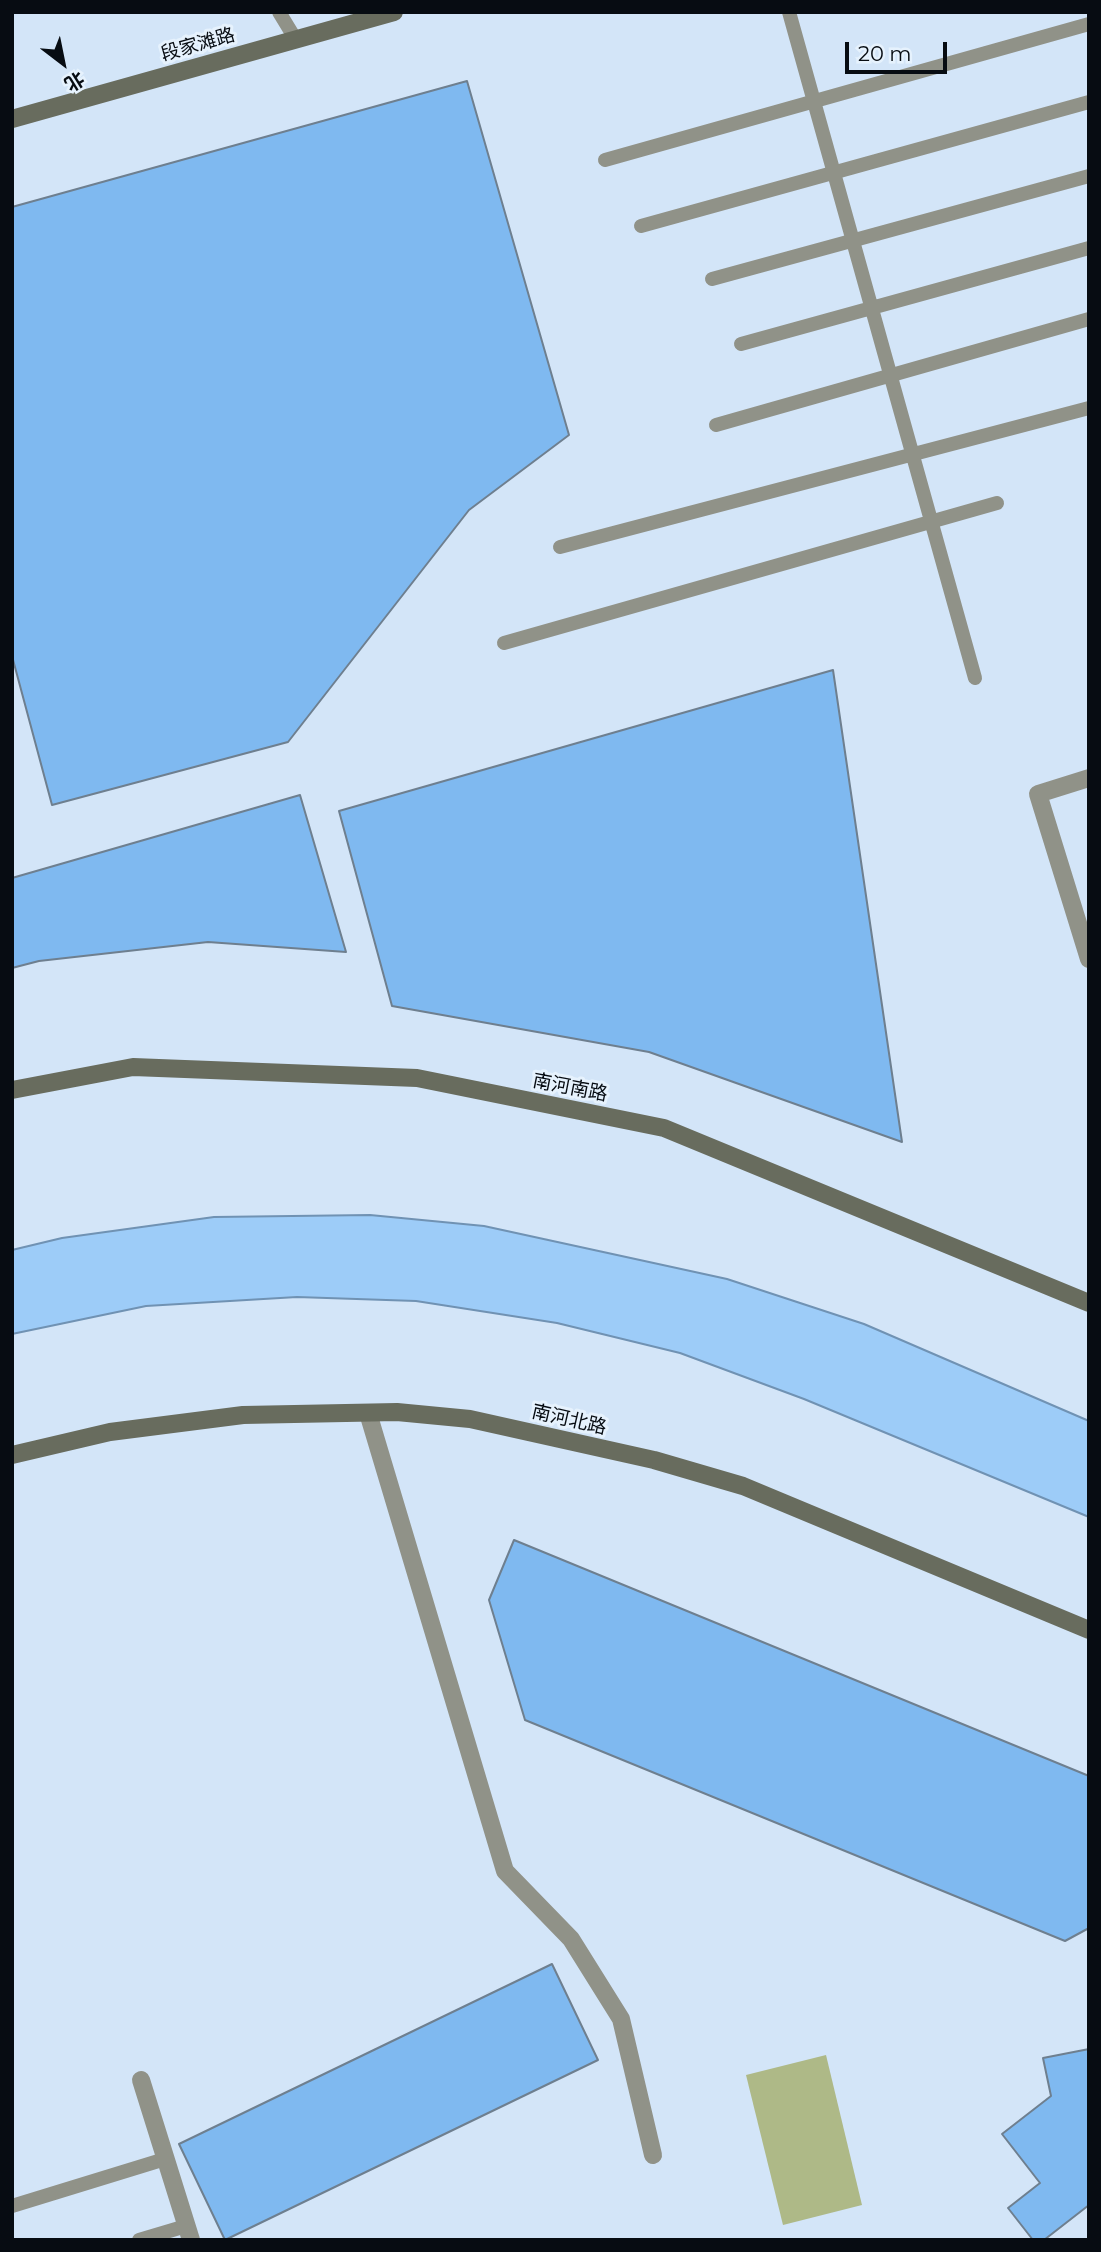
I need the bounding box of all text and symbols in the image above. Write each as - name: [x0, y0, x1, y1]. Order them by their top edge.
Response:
- street label: 段家滩路: [158, 24, 238, 66]
- north arrow: [28, 28, 98, 98]
- scale bar: [849, 28, 950, 72]
- text: 20 m: [858, 41, 912, 66]
- text: 北: [60, 66, 89, 96]
- street label: 南河南路: [531, 1070, 609, 1106]
- street label: 南河北路: [529, 1400, 609, 1440]

